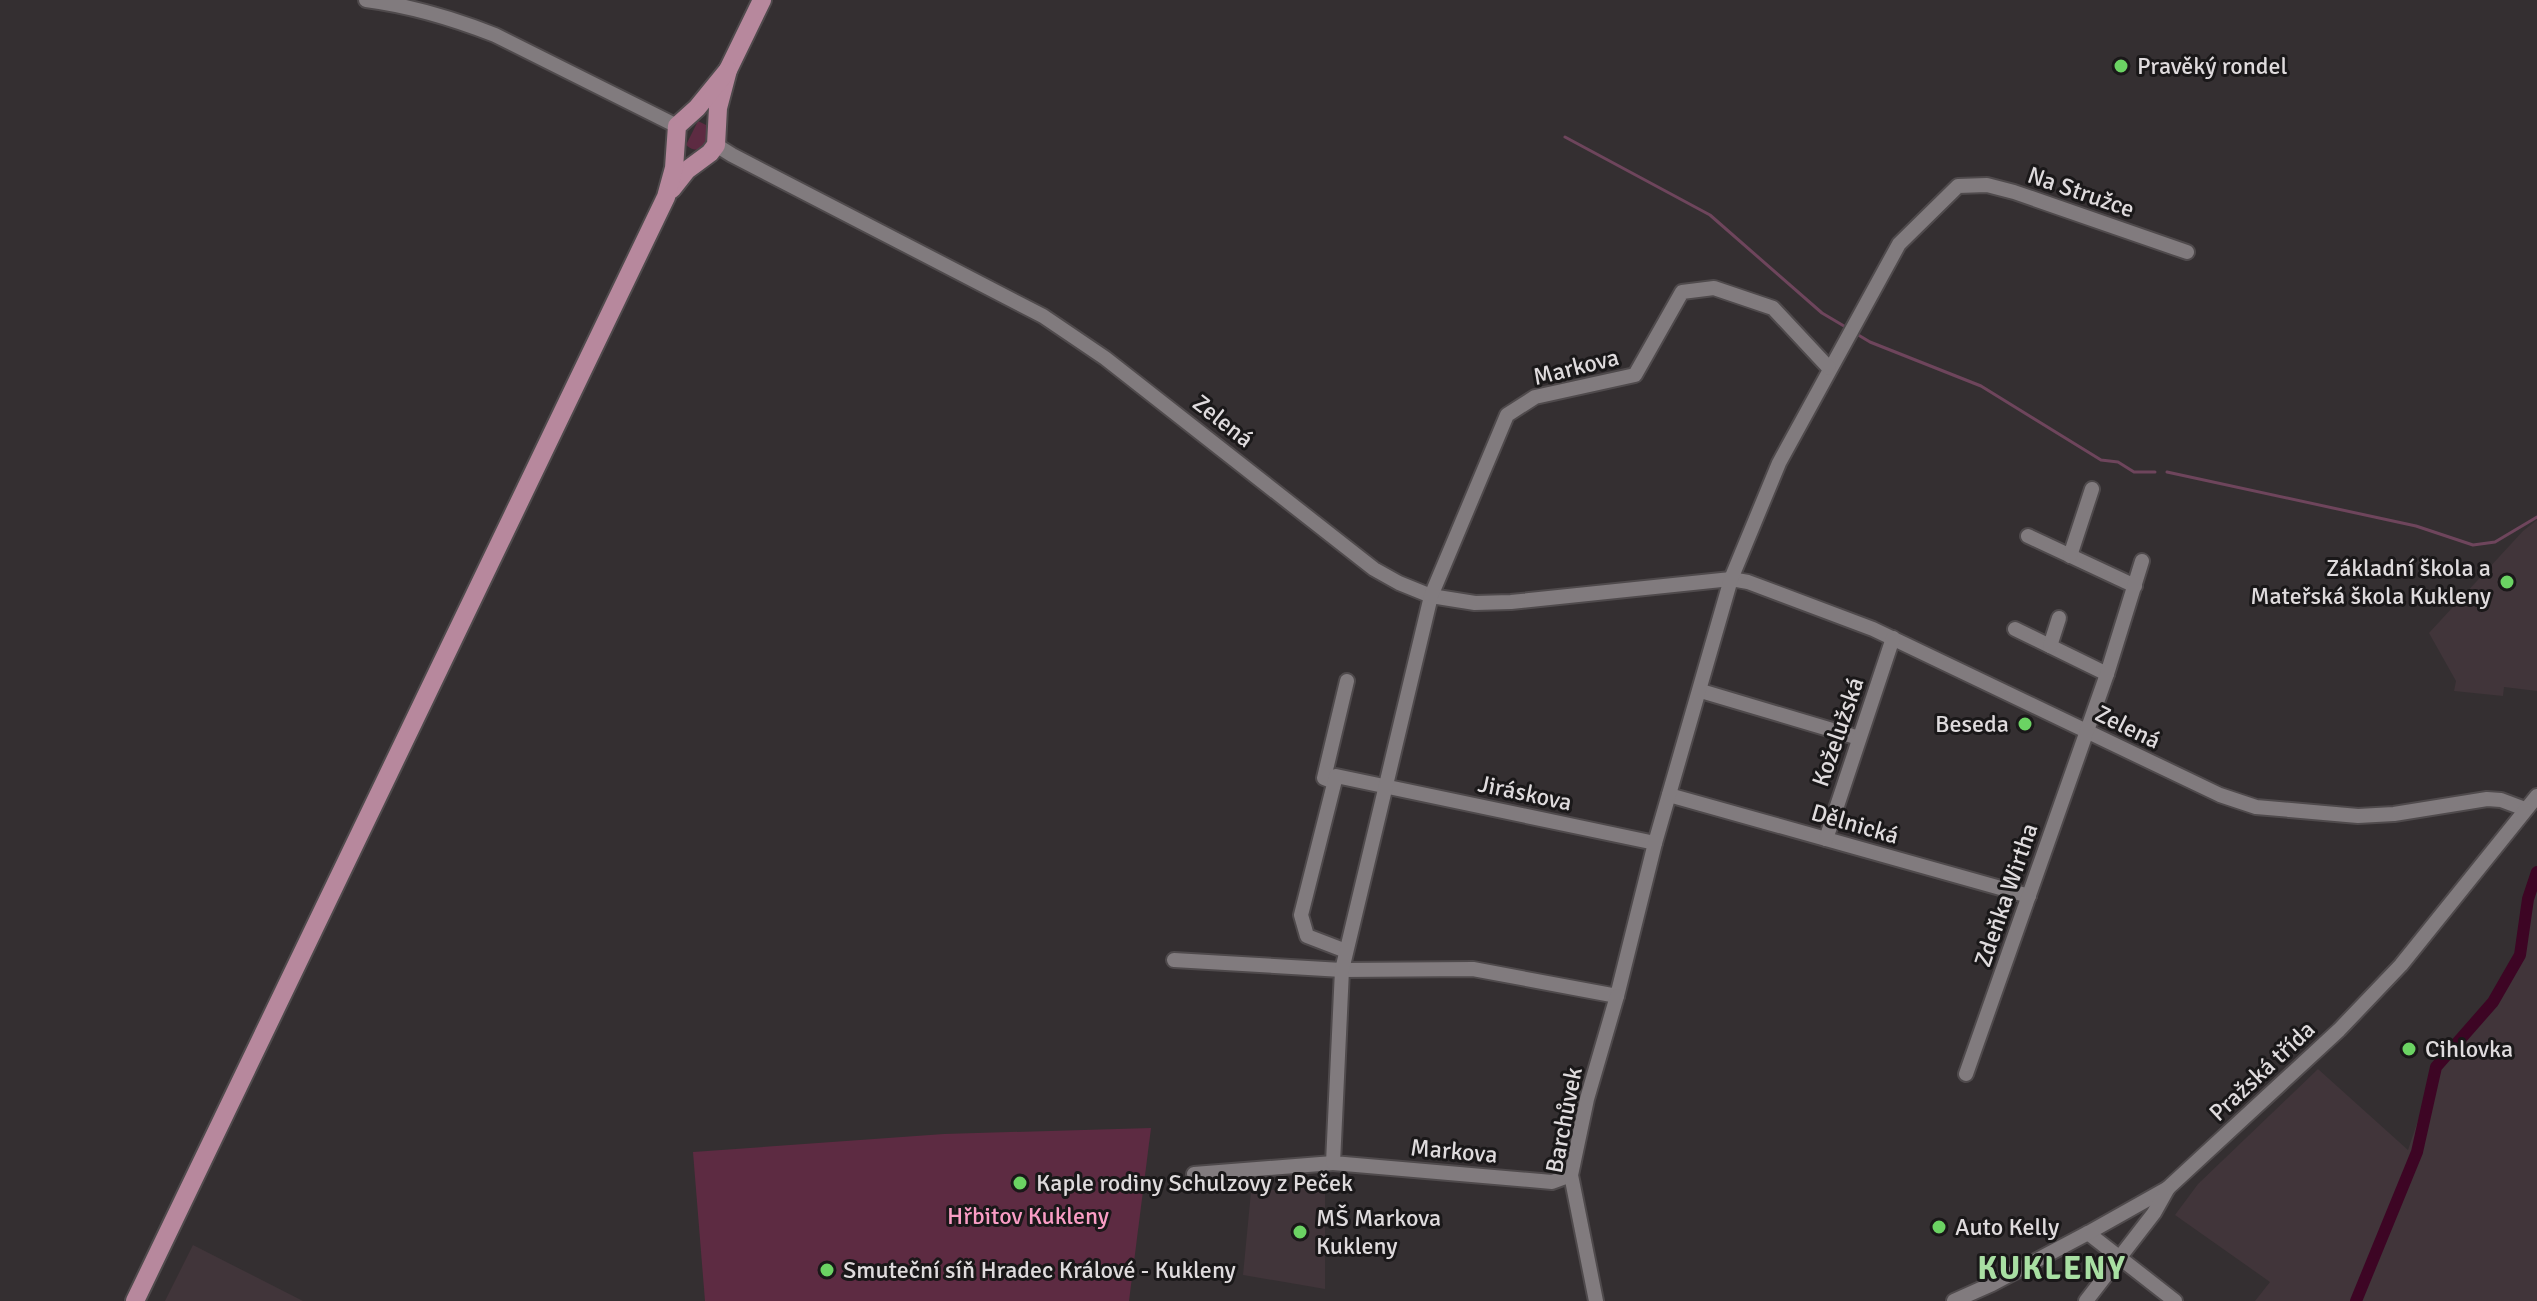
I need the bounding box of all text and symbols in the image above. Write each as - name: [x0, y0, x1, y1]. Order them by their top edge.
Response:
- place label: Pravěký rondel: [2137, 51, 2288, 81]
- marker: Pravěký rondel: [2112, 57, 2130, 75]
- street label: Na Stružce: [2024, 160, 2138, 224]
- street label: Markova: [1530, 342, 1622, 392]
- street label: Zelená: [1187, 388, 1259, 454]
- place label: Základní škola a Mateřská škola Kukleny: [2250, 553, 2491, 611]
- marker: Základní škola a Mateřská škola Kukleny: [2498, 573, 2516, 591]
- street label: Koželužská: [1805, 673, 1871, 791]
- street label: Zelená: [2090, 698, 2166, 756]
- place label: Beseda: [1935, 709, 2009, 739]
- marker: Beseda: [2016, 715, 2034, 733]
- street label: Jiráskova: [1475, 768, 1575, 818]
- street label: Dělnická: [1808, 797, 1902, 851]
- street label: Zdeňka Wirtha: [1967, 819, 2045, 971]
- street label: Pražská třída: [2203, 1014, 2321, 1128]
- place label: Cihlovka: [2425, 1034, 2513, 1064]
- marker: Cihlovka: [2400, 1040, 2418, 1058]
- street label: Barchůvek: [1539, 1065, 1589, 1175]
- street label: Markova: [1409, 1132, 1499, 1170]
- place label: Kaple rodiny Schulzovy z Peček: [1036, 1168, 1353, 1198]
- marker: Kaple rodiny Schulzovy z Peček: [1011, 1174, 1029, 1192]
- park label: Hřbitov Kukleny: [947, 1201, 1109, 1231]
- place label: MŠ Markova Kukleny: [1316, 1203, 1441, 1261]
- place label: Auto Kelly: [1955, 1212, 2059, 1242]
- marker: Auto Kelly: [1930, 1218, 1948, 1236]
- marker: MŠ Markova Kukleny: [1291, 1223, 1309, 1241]
- district label: KUKLENY: [1977, 1249, 2127, 1288]
- place label: Smuteční síň Hradec Králové - Kukleny: [843, 1255, 1236, 1285]
- marker: Smuteční síň Hradec Králové - Kukleny: [818, 1261, 836, 1279]

